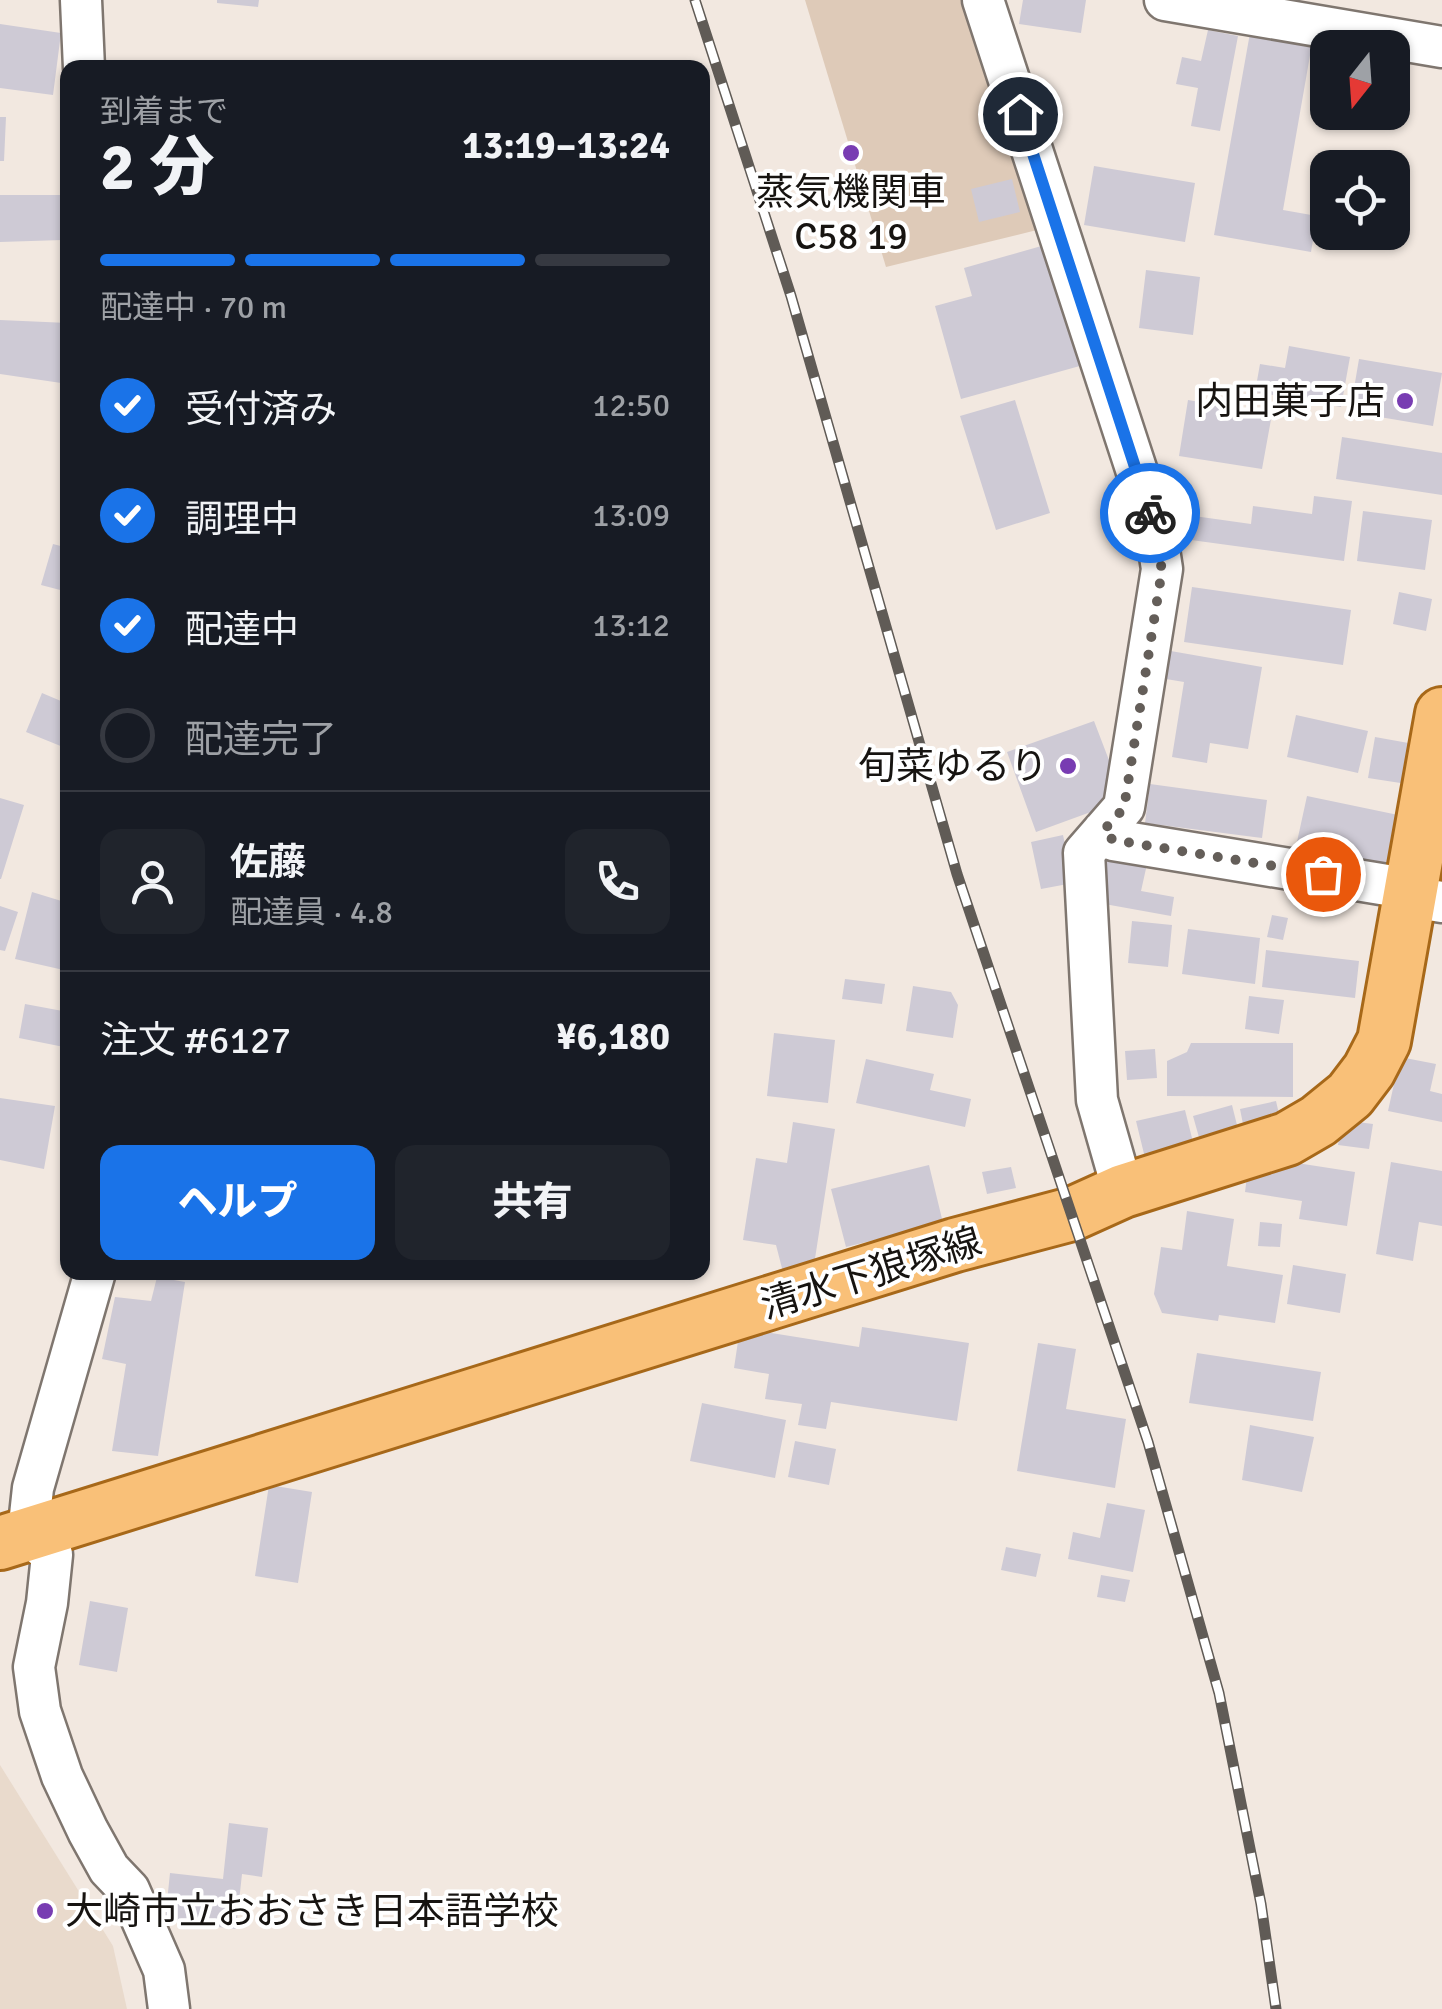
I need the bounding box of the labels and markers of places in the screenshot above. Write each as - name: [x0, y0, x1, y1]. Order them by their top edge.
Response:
- pin: [978, 72, 1063, 157]
- marker: 蒸気機関車 C58 19: [840, 142, 862, 164]
- place label: 蒸気機関車 C58 19: [756, 169, 946, 260]
- place label: 内田菓子店: [1195, 378, 1385, 425]
- marker: 内田菓子店: [1394, 390, 1416, 412]
- place label: 旬菜ゆるり: [858, 743, 1048, 790]
- marker: 旬菜ゆるり: [1057, 755, 1079, 777]
- pin: [1281, 832, 1366, 917]
- place label: 大崎市立おおさき日本語学校: [65, 1888, 559, 1935]
- marker: 大崎市立おおさき日本語学校: [34, 1900, 56, 1922]

